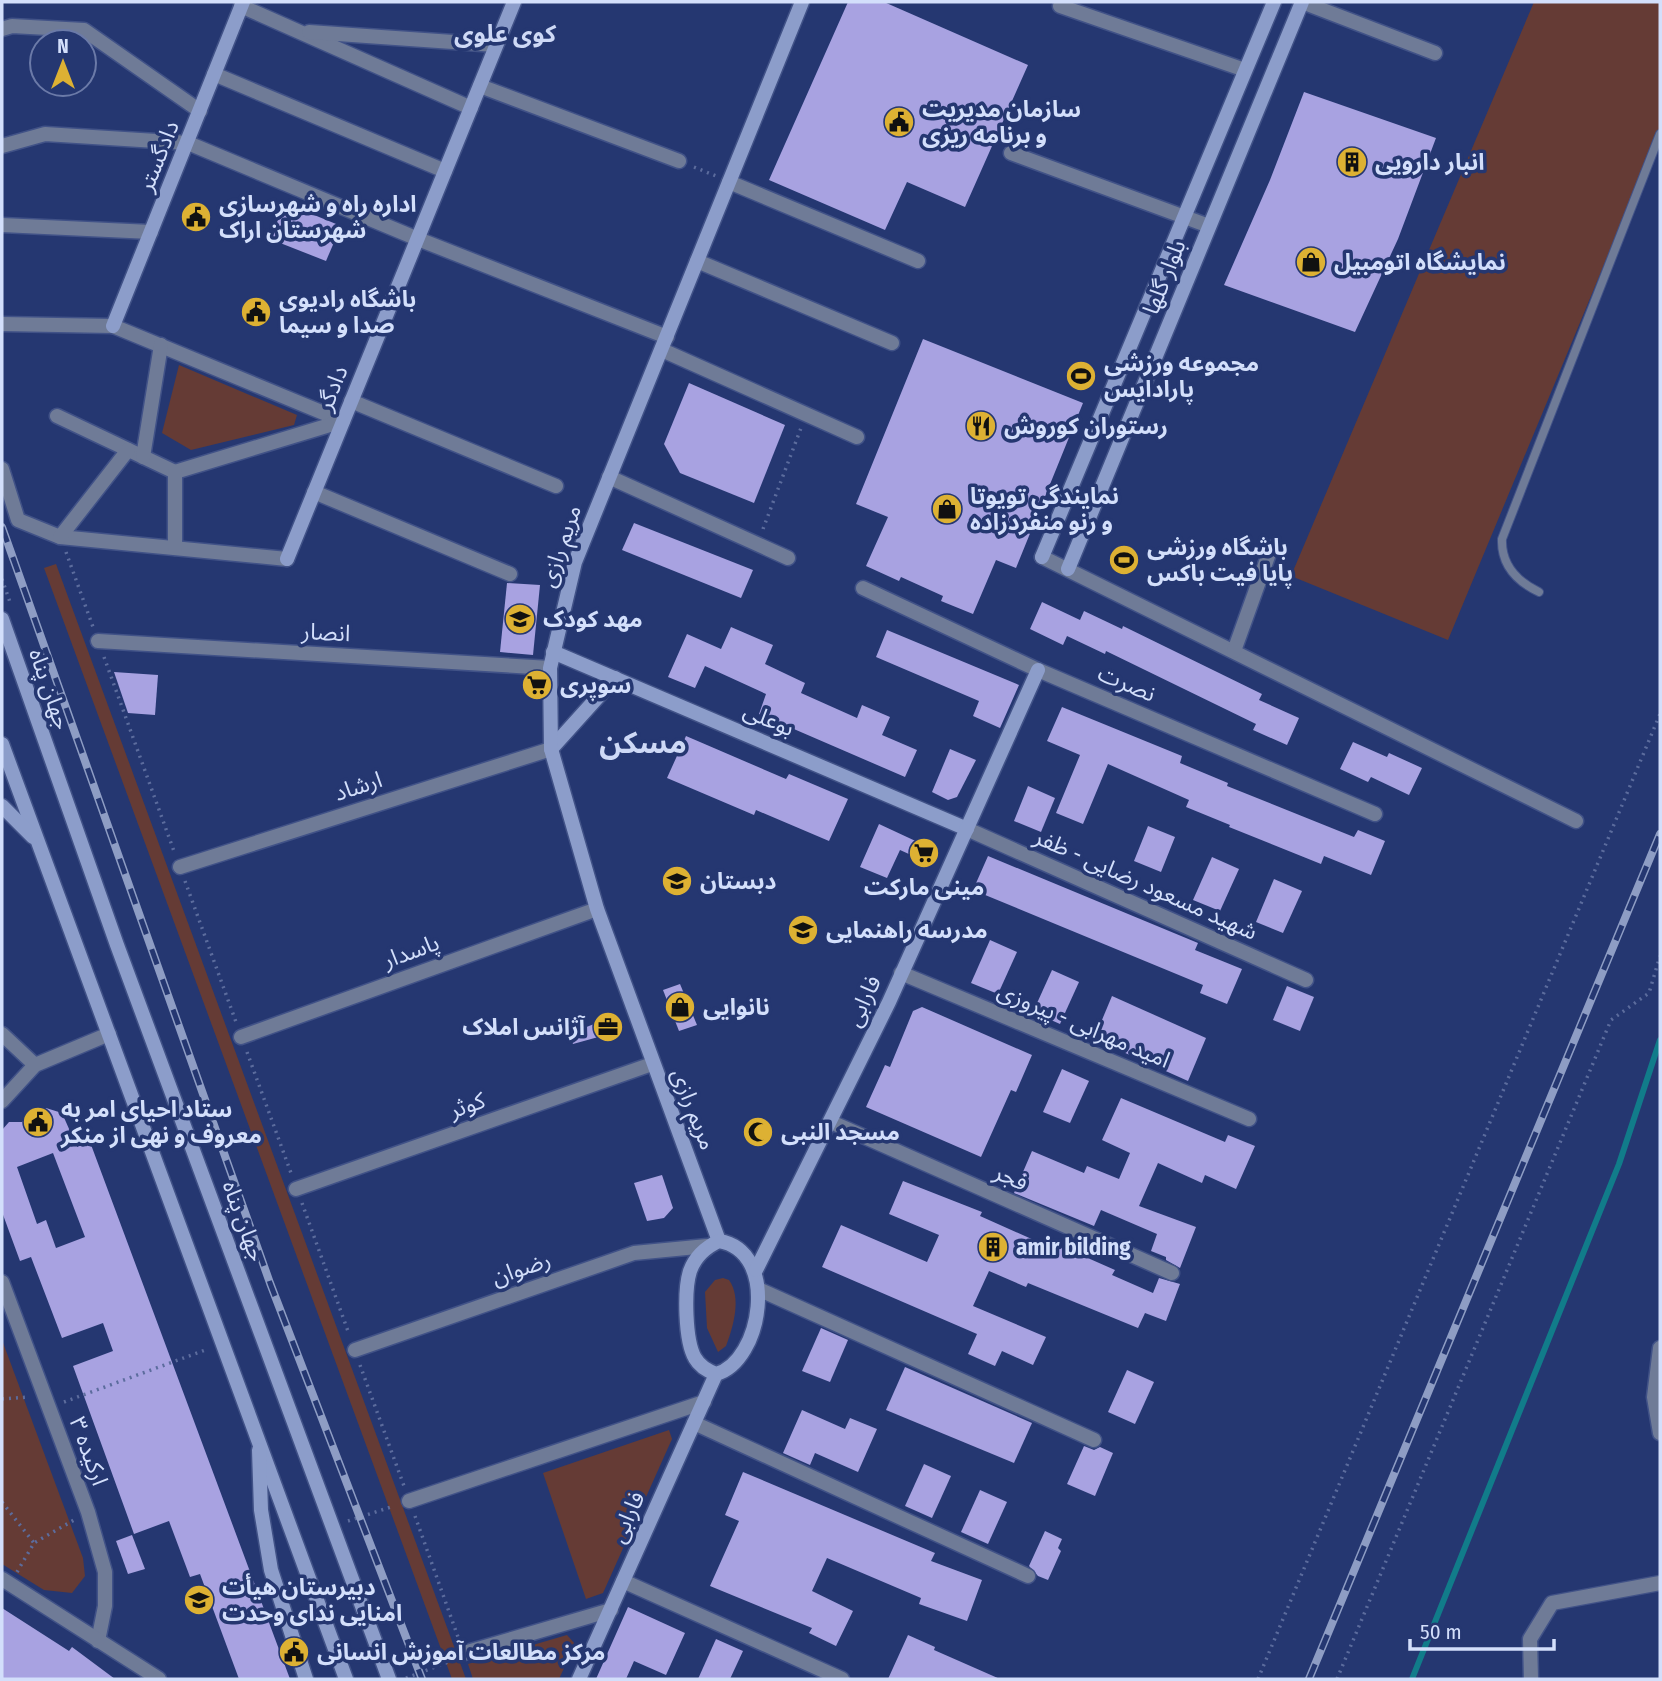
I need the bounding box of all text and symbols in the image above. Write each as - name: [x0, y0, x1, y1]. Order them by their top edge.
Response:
- district label: کوی علوی: [454, 20, 557, 48]
- north arrow: [28, 28, 98, 98]
- text: N: [57, 35, 69, 58]
- place label: سازمان مدیریت و برنامه ریزی: [922, 95, 1081, 149]
- public building icon: سازمان مدیریت و برنامه ریزی: [882, 105, 916, 139]
- street label: دادگستر: [131, 116, 185, 197]
- building icon: انبار دارویی: [1335, 145, 1369, 179]
- place label: انبار دارویی: [1375, 148, 1485, 176]
- place label: اداره راه و شهرسازی شهرستان اراک: [219, 190, 417, 244]
- public building icon: اداره راه و شهرسازی شهرستان اراک: [179, 200, 213, 234]
- street label: بلوار گلها: [1136, 236, 1192, 318]
- shop icon: نمایشگاه اتومبیل: [1294, 245, 1328, 279]
- place label: نمایشگاه اتومبیل: [1334, 248, 1506, 276]
- place label: باشگاه رادیوی صدا و سیما: [279, 285, 416, 339]
- public building icon: باشگاه رادیوی صدا و سیما: [239, 295, 273, 329]
- place label: مجموعه ورزشی پارادایس: [1104, 349, 1259, 405]
- sports icon: مجموعه ورزشی پارادایس: [1064, 359, 1098, 393]
- street label: دادگر: [310, 361, 354, 416]
- restaurant icon: رستوران کوروش: [964, 409, 998, 443]
- place label: رستوران کوروش: [1004, 412, 1168, 440]
- place label: نمایندگی تویوتا و رنو منفردزاده: [970, 482, 1119, 536]
- shop icon: نمایندگی تویوتا و رنو منفردزاده: [930, 492, 964, 526]
- street label: مریم رازی: [533, 501, 590, 592]
- place label: باشگاه ورزشی پایا فیت باکس: [1147, 533, 1293, 589]
- sports icon: باشگاه ورزشی پایا فیت باکس: [1107, 543, 1141, 577]
- school or university icon: مهد کودک: [503, 602, 537, 636]
- place label: مهد کودک: [543, 605, 643, 633]
- street label: انصار: [300, 617, 351, 647]
- street label: جهان پناه: [22, 645, 77, 734]
- street label: نصرت: [1094, 658, 1160, 708]
- supermarket icon: سوپری: [520, 668, 554, 702]
- place label: سوپری: [560, 671, 631, 701]
- street label: بوعلی: [739, 696, 799, 742]
- district label: مسکن: [599, 725, 687, 761]
- street label: ارشاد: [330, 765, 386, 807]
- street label: شهید مسعود رضایی - ظفر: [1029, 822, 1262, 946]
- supermarket icon: مینی مارکت: [907, 836, 941, 870]
- school or university icon: دبستان: [660, 864, 694, 898]
- place label: دبستان: [700, 867, 776, 895]
- place label: مینی مارکت: [864, 873, 984, 901]
- school or university icon: مدرسه راهنمایی: [786, 913, 820, 947]
- place label: مدرسه راهنمایی: [826, 916, 988, 944]
- street label: پاسدار: [378, 928, 443, 975]
- street label: فارابی: [839, 971, 887, 1031]
- street label: امید مهرابی - پیروزی: [993, 976, 1174, 1075]
- shop icon: نانوایی: [663, 990, 697, 1024]
- place label: نانوایی: [703, 993, 770, 1021]
- office icon: آژانس املاک: [591, 1010, 625, 1044]
- place label: آژانس املاک: [462, 1013, 586, 1041]
- street label: مریم رازی: [663, 1064, 722, 1155]
- street label: کوثر: [444, 1086, 489, 1124]
- place label: ستاد احیای امر به معروف و نهی از منکر: [60, 1095, 262, 1149]
- public building icon: ستاد احیای امر به معروف و نهی از منکر: [21, 1105, 55, 1139]
- mosque icon: مسجد النبی: [741, 1115, 775, 1149]
- place label: مسجد النبی: [781, 1118, 900, 1146]
- street label: فجر: [989, 1157, 1032, 1197]
- street label: جهان پناه: [215, 1177, 271, 1266]
- building icon: amir bilding: [976, 1230, 1010, 1264]
- place label: amir bilding: [1016, 1233, 1131, 1261]
- street label: رضوان: [488, 1245, 554, 1291]
- street label: ارکیده ۳: [64, 1413, 114, 1489]
- street label: فارابی: [603, 1487, 651, 1547]
- place label: دبیرستان هیأت امنایی ندای وحدت: [222, 1573, 402, 1627]
- school or university icon: دبیرستان هیأت امنایی ندای وحدت: [182, 1583, 216, 1617]
- scale bar: [1410, 1608, 1554, 1652]
- text: 50 m: [1420, 1619, 1462, 1645]
- public building icon: مرکز مطالعات آموزش انسانی: [277, 1635, 311, 1669]
- place label: مرکز مطالعات آموزش انسانی: [317, 1638, 606, 1666]

